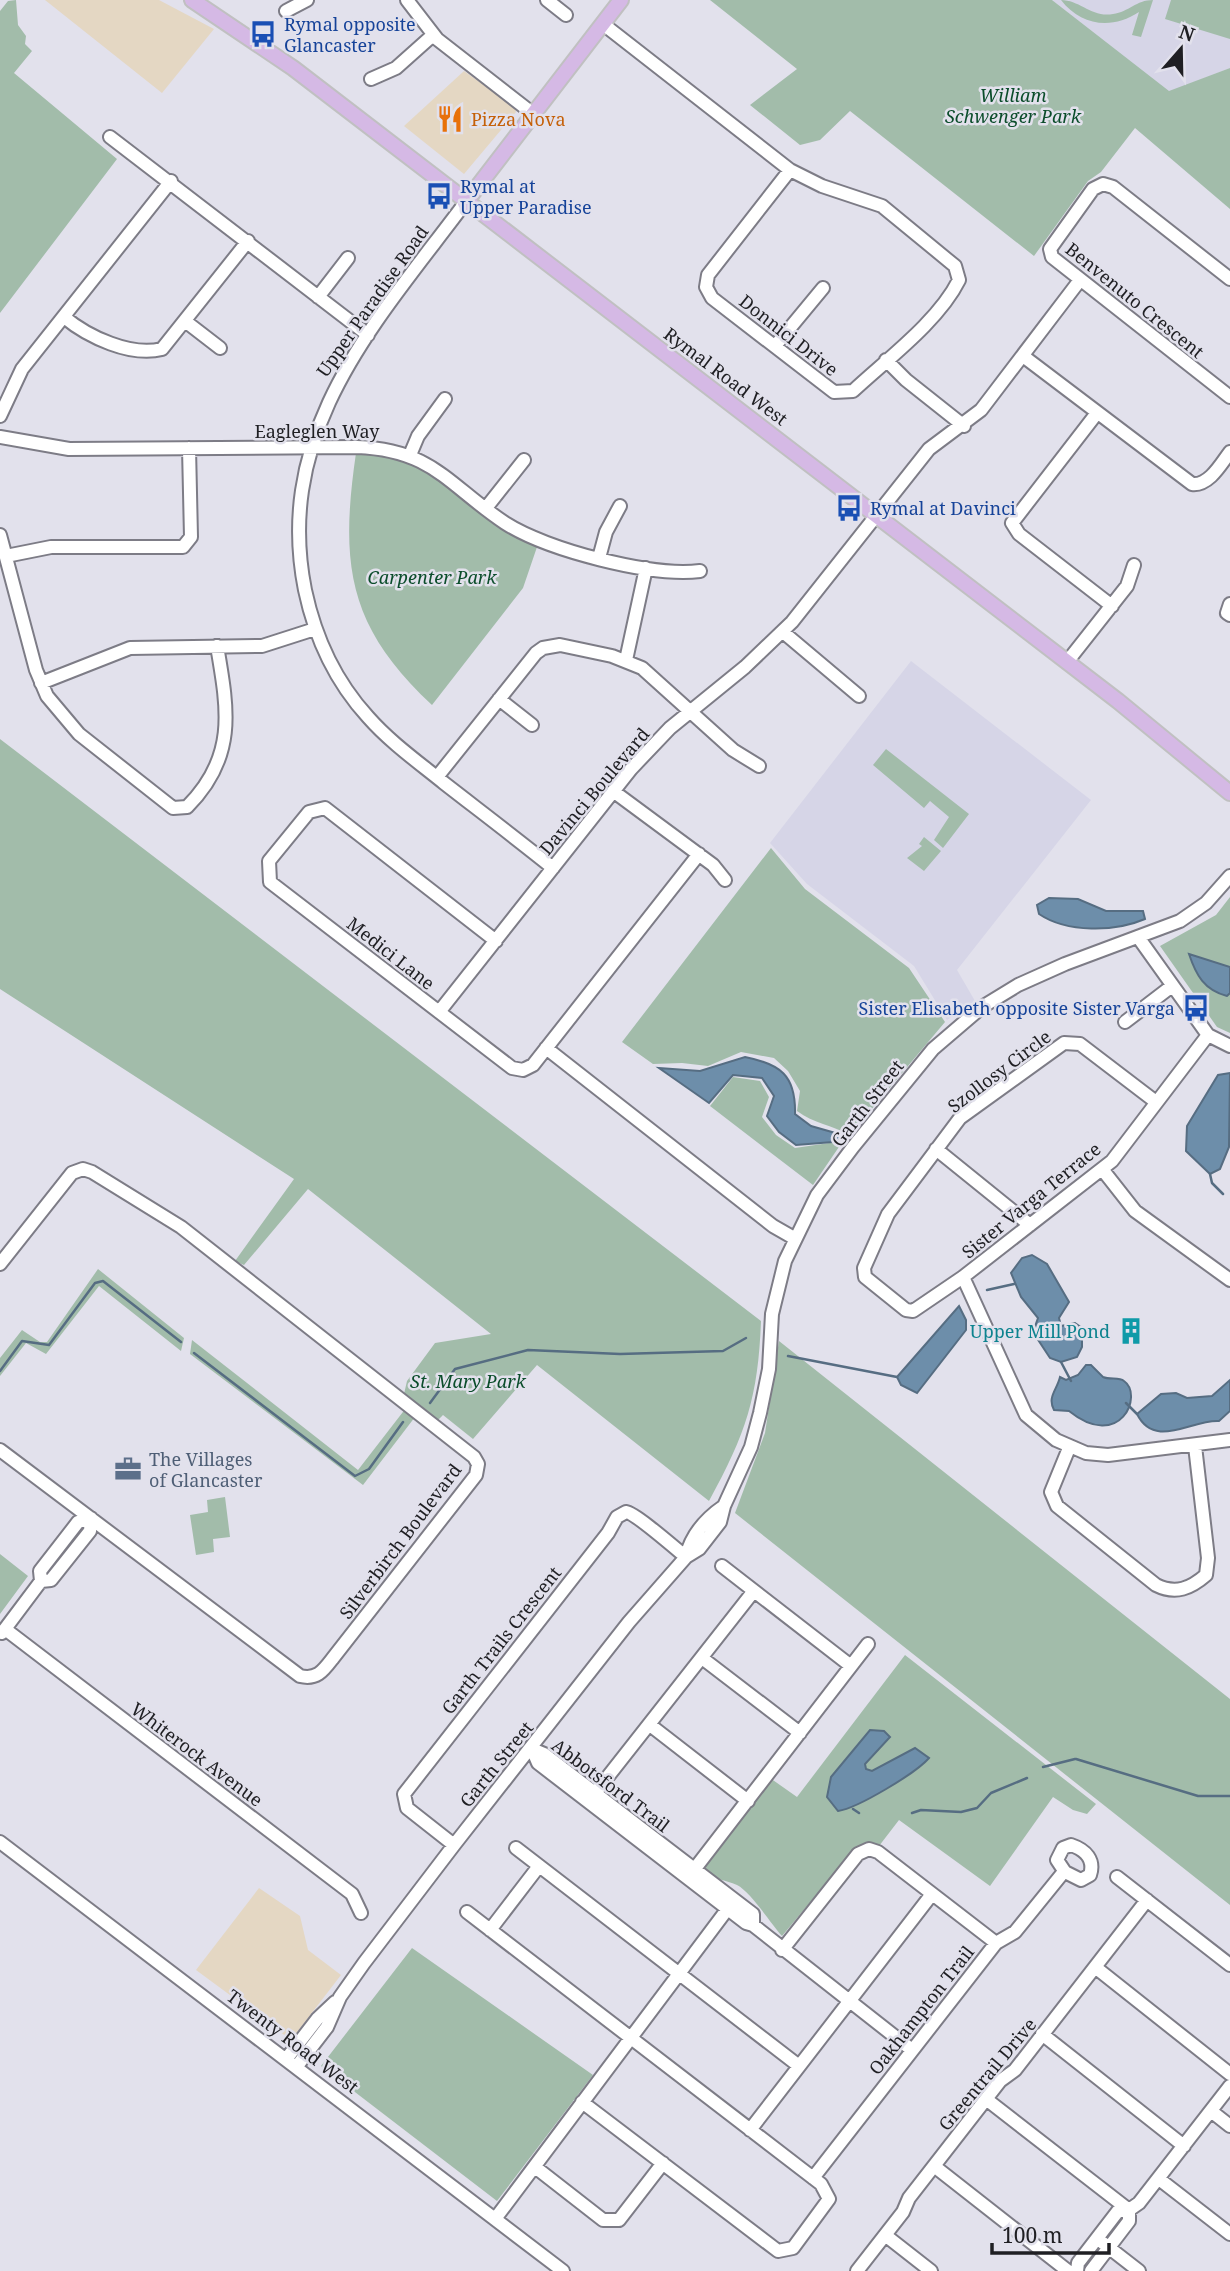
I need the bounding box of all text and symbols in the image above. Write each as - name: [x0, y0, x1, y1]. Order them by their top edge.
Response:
- place label: Rymal opposite Glancaster: [284, 12, 416, 57]
- north arrow: [1146, 14, 1216, 84]
- text: N: [1175, 18, 1198, 48]
- bus stop icon: Rymal opposite Glancaster: [248, 19, 278, 49]
- park label: William Schwenger Park: [945, 83, 1082, 128]
- restaurant icon: Pizza Nova: [435, 104, 465, 134]
- place label: Pizza Nova: [471, 107, 566, 131]
- place label: Rymal at Upper Paradise: [460, 174, 592, 219]
- bus stop icon: Rymal at Upper Paradise: [424, 181, 454, 211]
- street label: Upper Paradise Road: [311, 221, 433, 381]
- street label: Benvenuto Crescent: [1061, 237, 1209, 363]
- street label: Donnici Drive: [735, 289, 843, 381]
- street label: Rymal Road West: [659, 322, 793, 430]
- street label: Eagleglen Way: [255, 419, 380, 443]
- bus stop icon: Rymal at Davinci: [834, 493, 864, 523]
- place label: Rymal at Davinci: [870, 496, 1016, 520]
- park label: Carpenter Park: [367, 565, 497, 589]
- street label: Davinci Boulevard: [534, 722, 654, 860]
- street label: Medici Lane: [342, 911, 440, 995]
- bus stop icon: Sister Elisabeth opposite Sister Varga: [1181, 993, 1211, 1023]
- place label: Sister Elisabeth opposite Sister Varga: [859, 996, 1175, 1020]
- street label: Szollosy Circle: [943, 1024, 1055, 1118]
- street label: Garth Street: [825, 1055, 909, 1151]
- street label: Sister Varga Terrace: [957, 1137, 1105, 1263]
- building icon: Upper Mill Pond: [1116, 1316, 1146, 1346]
- place label: Upper Mill Pond: [970, 1319, 1110, 1343]
- park label: St. Mary Park: [410, 1369, 527, 1393]
- place label: The Villages of Glancaster: [149, 1447, 263, 1492]
- office icon: The Villages of Glancaster: [113, 1454, 143, 1484]
- street label: Silverbirch Boulevard: [334, 1458, 466, 1624]
- street label: Garth Trails Crescent: [436, 1561, 566, 1719]
- street label: Whiterock Avenue: [126, 1696, 268, 1812]
- street label: Garth Street: [454, 1716, 538, 1812]
- street label: Abbotsford Trail: [547, 1733, 675, 1837]
- street label: Oakhampton Trail: [863, 1940, 979, 2079]
- street label: Twenty Road West: [222, 1984, 364, 2098]
- street label: Greentrail Drive: [933, 2013, 1041, 2135]
- scale bar: [992, 2212, 1109, 2256]
- text: 100 m: [1002, 2221, 1063, 2249]

